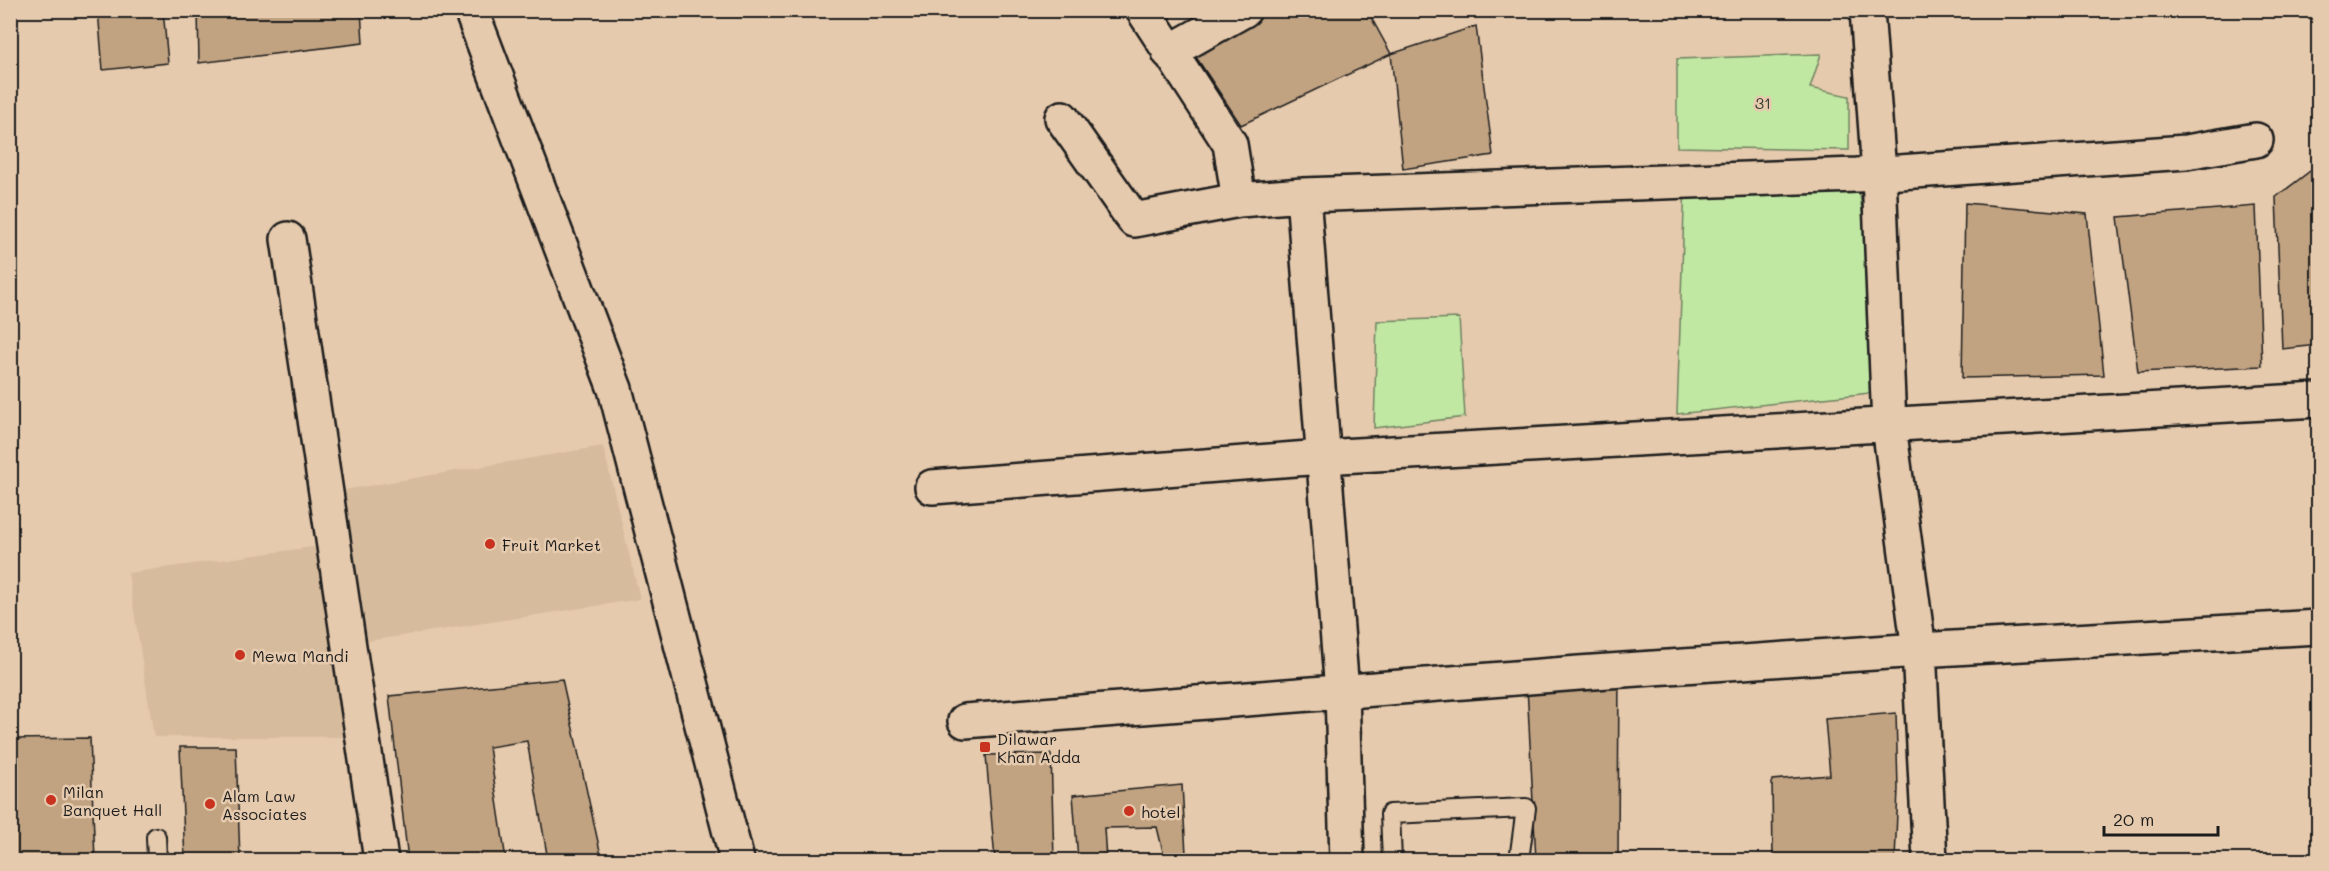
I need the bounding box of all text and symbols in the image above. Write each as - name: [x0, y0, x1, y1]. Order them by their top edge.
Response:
- park label: 31: [1755, 92, 1771, 113]
- place label: Fruit Market: [502, 534, 601, 555]
- marker: Fruit Market: [483, 537, 497, 551]
- place label: Mewa Mandi: [252, 645, 349, 666]
- marker: Mewa Mandi: [233, 648, 247, 662]
- place label: Dilawar Khan Adda: [997, 728, 1081, 767]
- marker: Dilawar Khan Adda: [978, 740, 992, 754]
- place label: Milan Banquet Hall: [63, 781, 162, 820]
- place label: Alam Law Associates: [222, 785, 307, 824]
- marker: Milan Banquet Hall: [44, 793, 58, 807]
- marker: Alam Law Associates: [203, 797, 217, 811]
- scale bar: [2104, 799, 2218, 837]
- place label: hotel: [1141, 801, 1180, 822]
- marker: hotel: [1122, 804, 1136, 818]
- text: 20 m: [2113, 807, 2154, 831]

